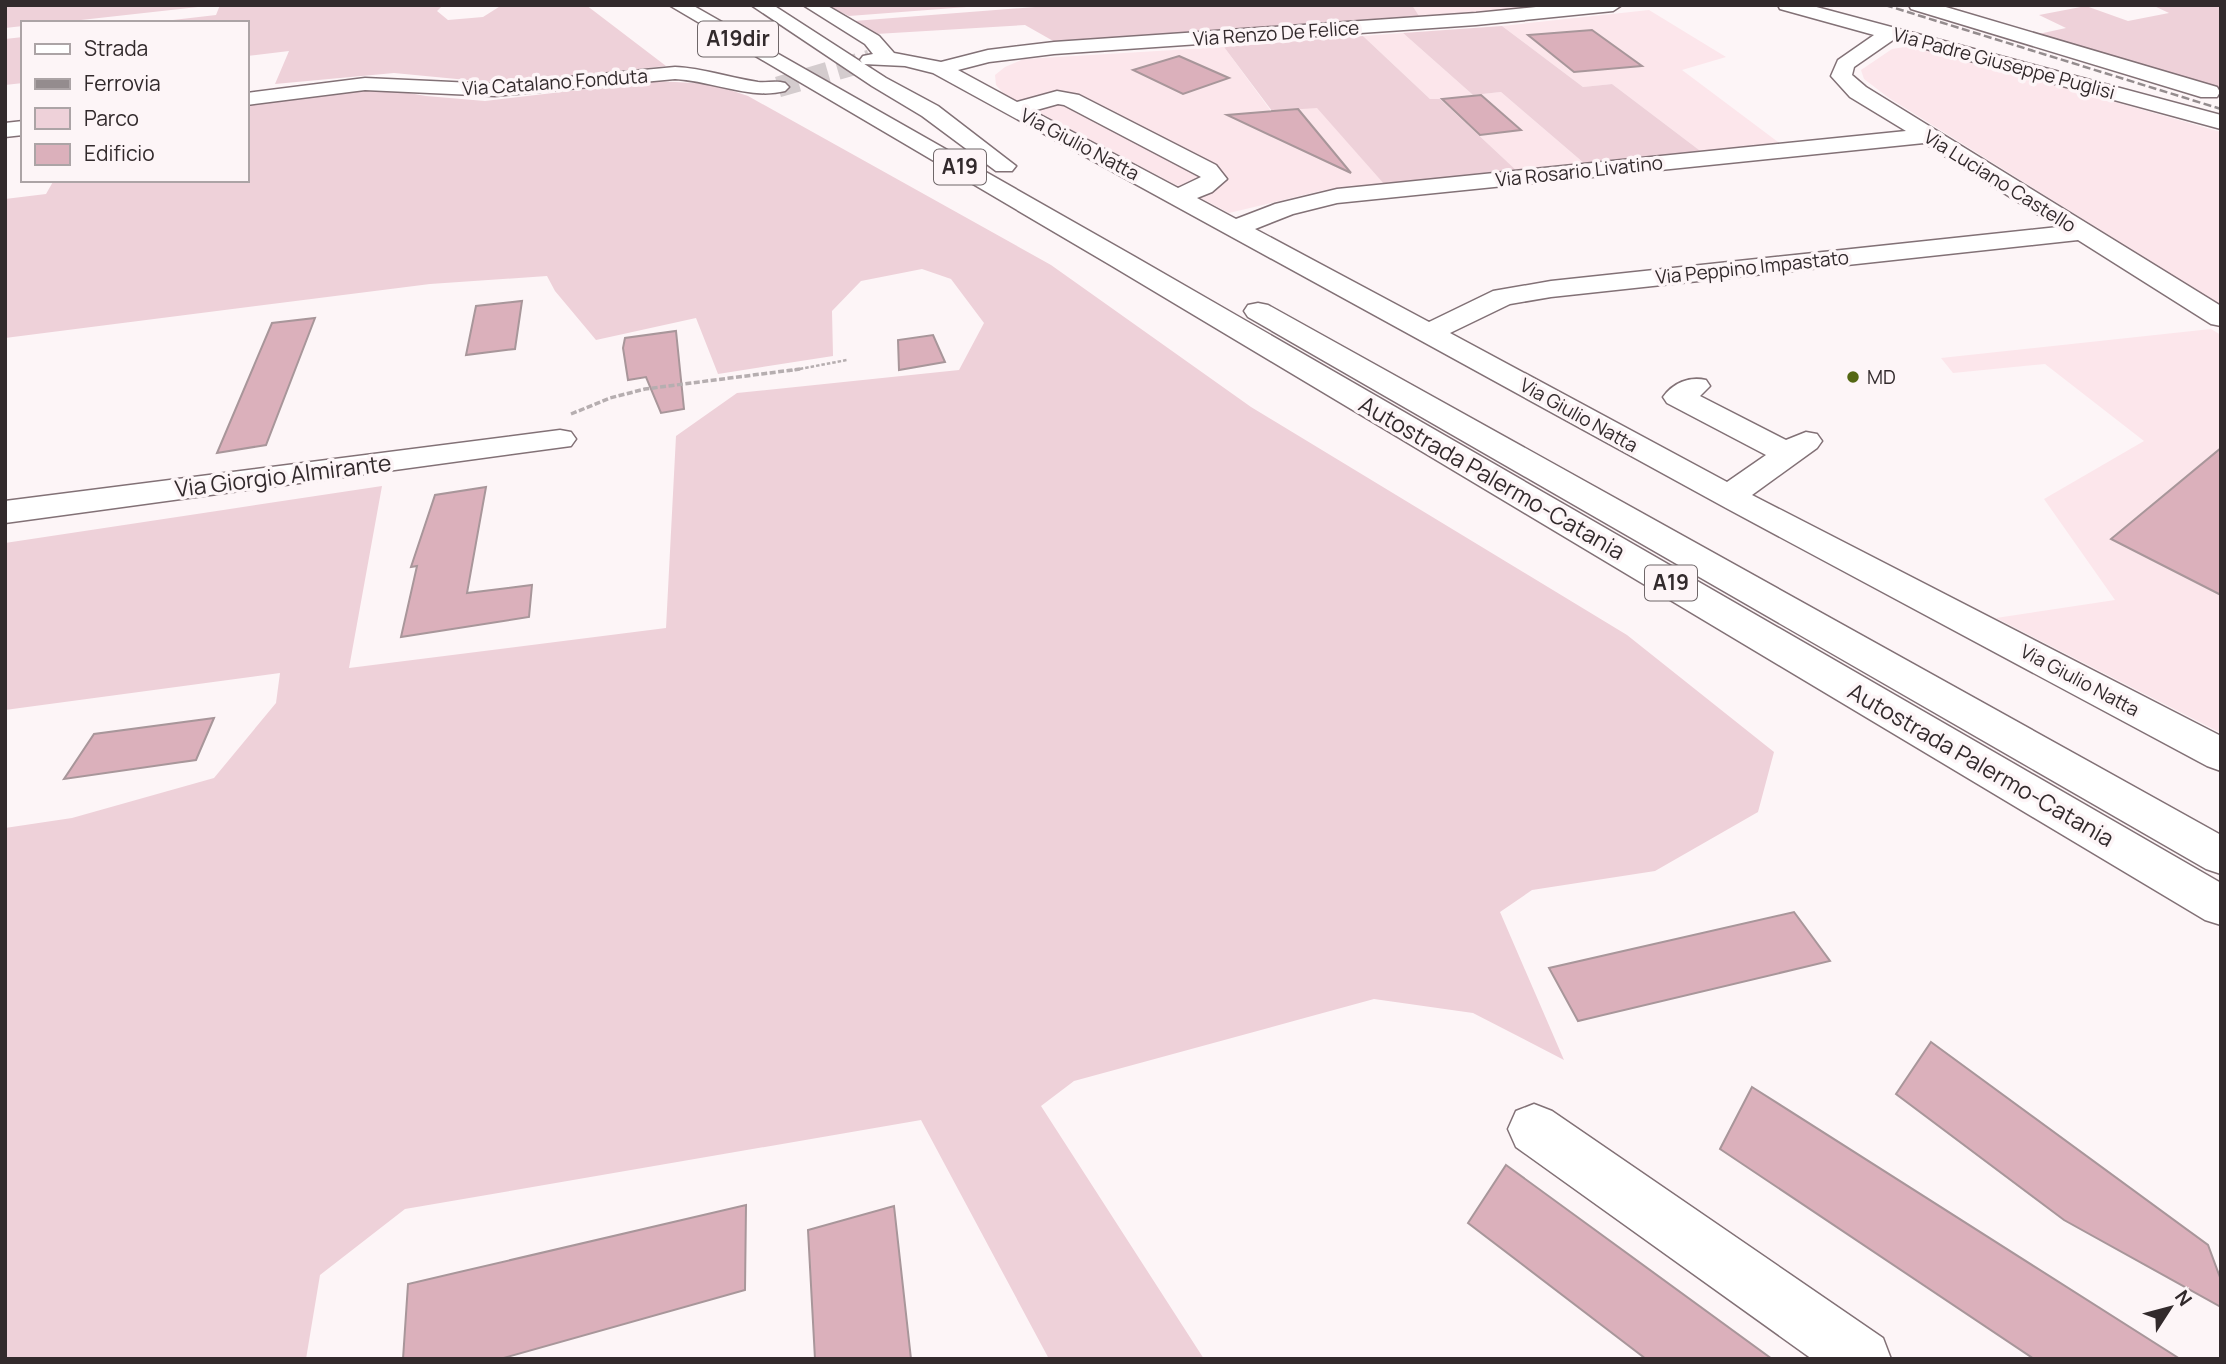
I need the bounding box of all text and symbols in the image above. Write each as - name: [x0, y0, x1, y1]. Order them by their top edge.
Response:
- street label: Via Renzo De Felice: [1192, 14, 1360, 52]
- legend: [21, 21, 248, 182]
- street label: Via Padre Giuseppe Puglisi: [1890, 21, 2118, 105]
- road number: A19dir: [698, 22, 778, 56]
- text: Strada: [84, 34, 148, 62]
- street label: Via Catalano Fonduta: [461, 63, 649, 101]
- text: Ferrovia: [84, 69, 161, 97]
- street label: Via Giulio Natta: [1016, 102, 1144, 186]
- text: Parco: [84, 104, 139, 132]
- street label: Via Luciano Castello: [1919, 124, 2081, 238]
- text: Edificio: [84, 139, 155, 167]
- street label: Via Rosario Livatino: [1494, 149, 1664, 193]
- road number: A19: [934, 150, 986, 184]
- street label: Via Peppino Impastato: [1654, 244, 1850, 290]
- place label: MD: [1867, 364, 1896, 390]
- marker: MD: [1845, 369, 1861, 385]
- street label: Via Giulio Natta: [1515, 372, 1643, 458]
- street label: Autostrada Palermo-Catania: [1354, 388, 1631, 567]
- street label: Via Giorgio Almirante: [173, 446, 393, 504]
- road number: A19: [1645, 566, 1697, 600]
- street label: Via Giulio Natta: [2016, 638, 2144, 722]
- street label: Autostrada Palermo-Catania: [1843, 675, 2120, 854]
- north arrow: [2135, 1273, 2205, 1343]
- text: N: [2169, 1285, 2198, 1311]

